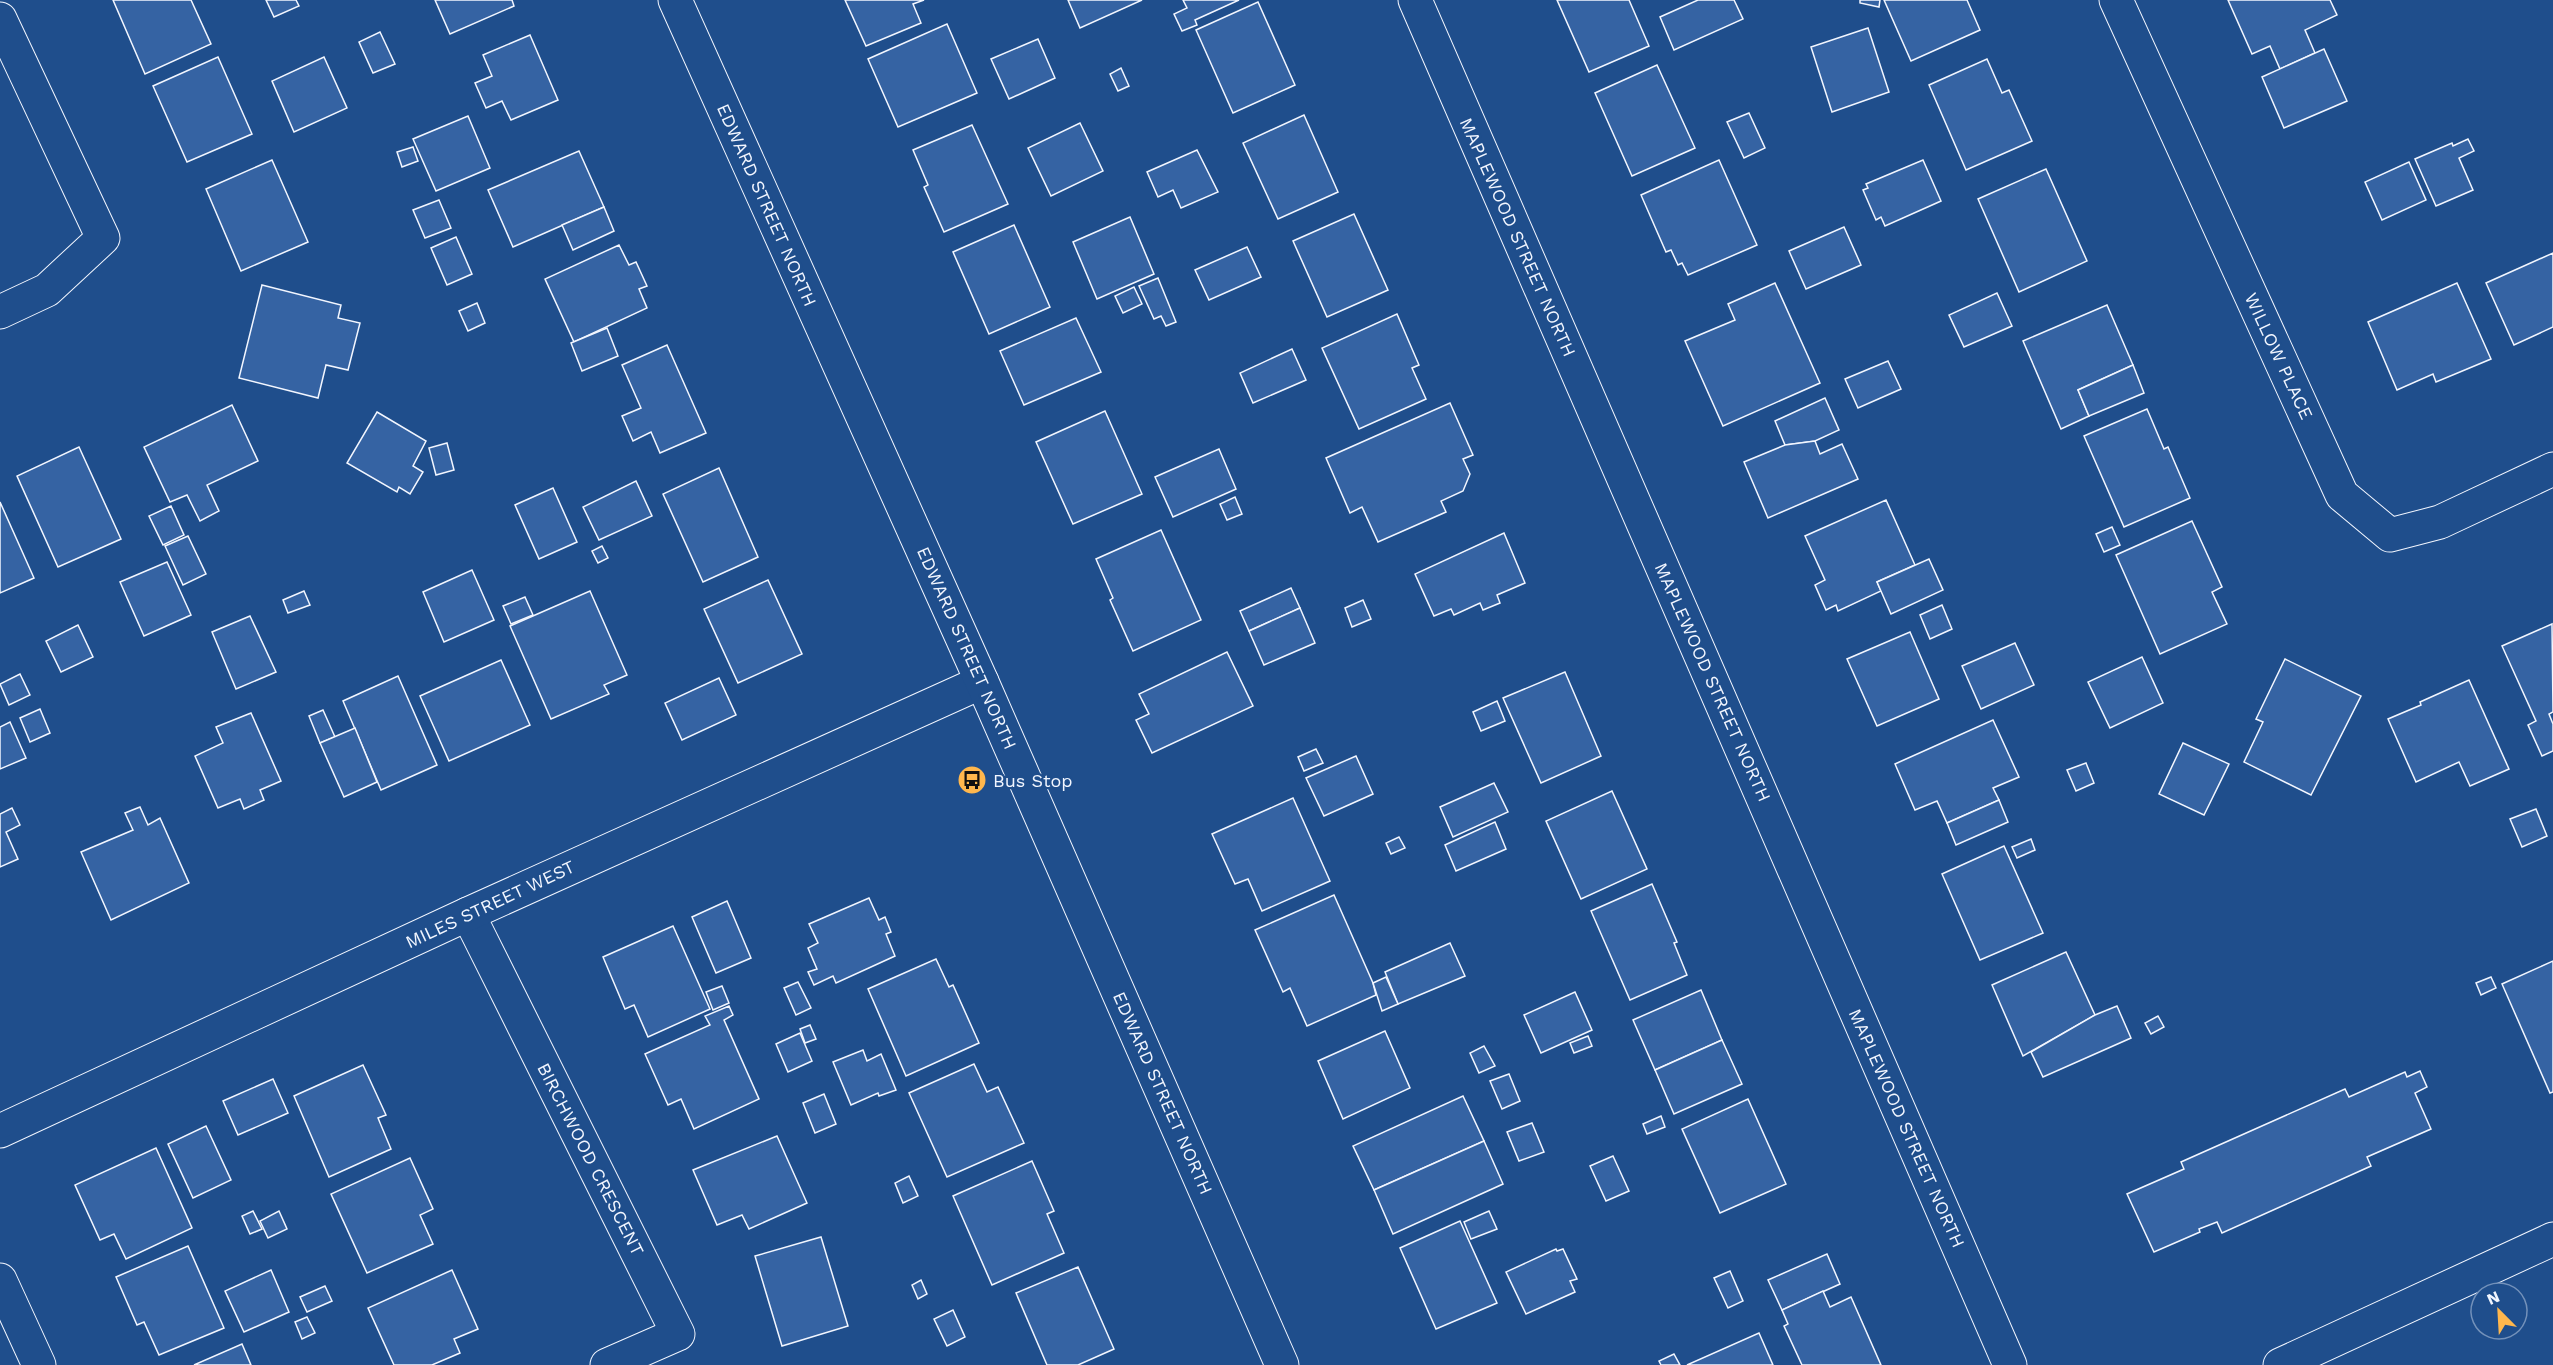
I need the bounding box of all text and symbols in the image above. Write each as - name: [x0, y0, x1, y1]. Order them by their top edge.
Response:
- street label: EDWARD STREET NORTH: [713, 100, 821, 310]
- street label: MAPLEWOOD STREET NORTH: [1456, 114, 1580, 360]
- street label: WILLOW PLACE: [2241, 289, 2317, 423]
- street label: EDWARD STREET NORTH: [913, 543, 1021, 753]
- street label: MAPLEWOOD STREET NORTH: [1651, 559, 1775, 805]
- bus stop icon: Bus Stop: [956, 764, 988, 796]
- place label: Bus Stop: [993, 770, 1073, 791]
- street label: MILES STREET WEST: [402, 856, 578, 952]
- street label: EDWARD STREET NORTH: [1109, 988, 1217, 1198]
- street label: MAPLEWOOD STREET NORTH: [1845, 1005, 1969, 1251]
- street label: BIRCHWOOD CRESCENT: [533, 1059, 649, 1259]
- north arrow: [2469, 1281, 2529, 1341]
- text: N: [2484, 1287, 2502, 1309]

